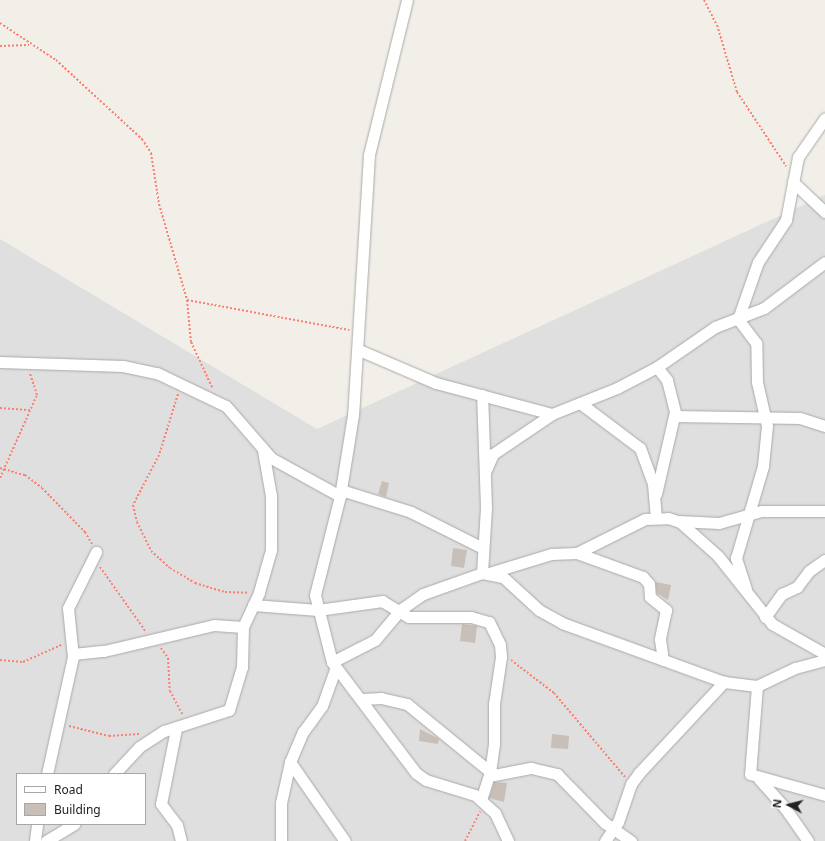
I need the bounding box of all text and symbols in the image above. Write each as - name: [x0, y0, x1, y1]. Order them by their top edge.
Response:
- legend: [16, 773, 146, 825]
- text: Road: [54, 781, 83, 798]
- north arrow: [769, 785, 809, 825]
- text: N: [769, 798, 785, 809]
- text: Building: [54, 801, 101, 818]

